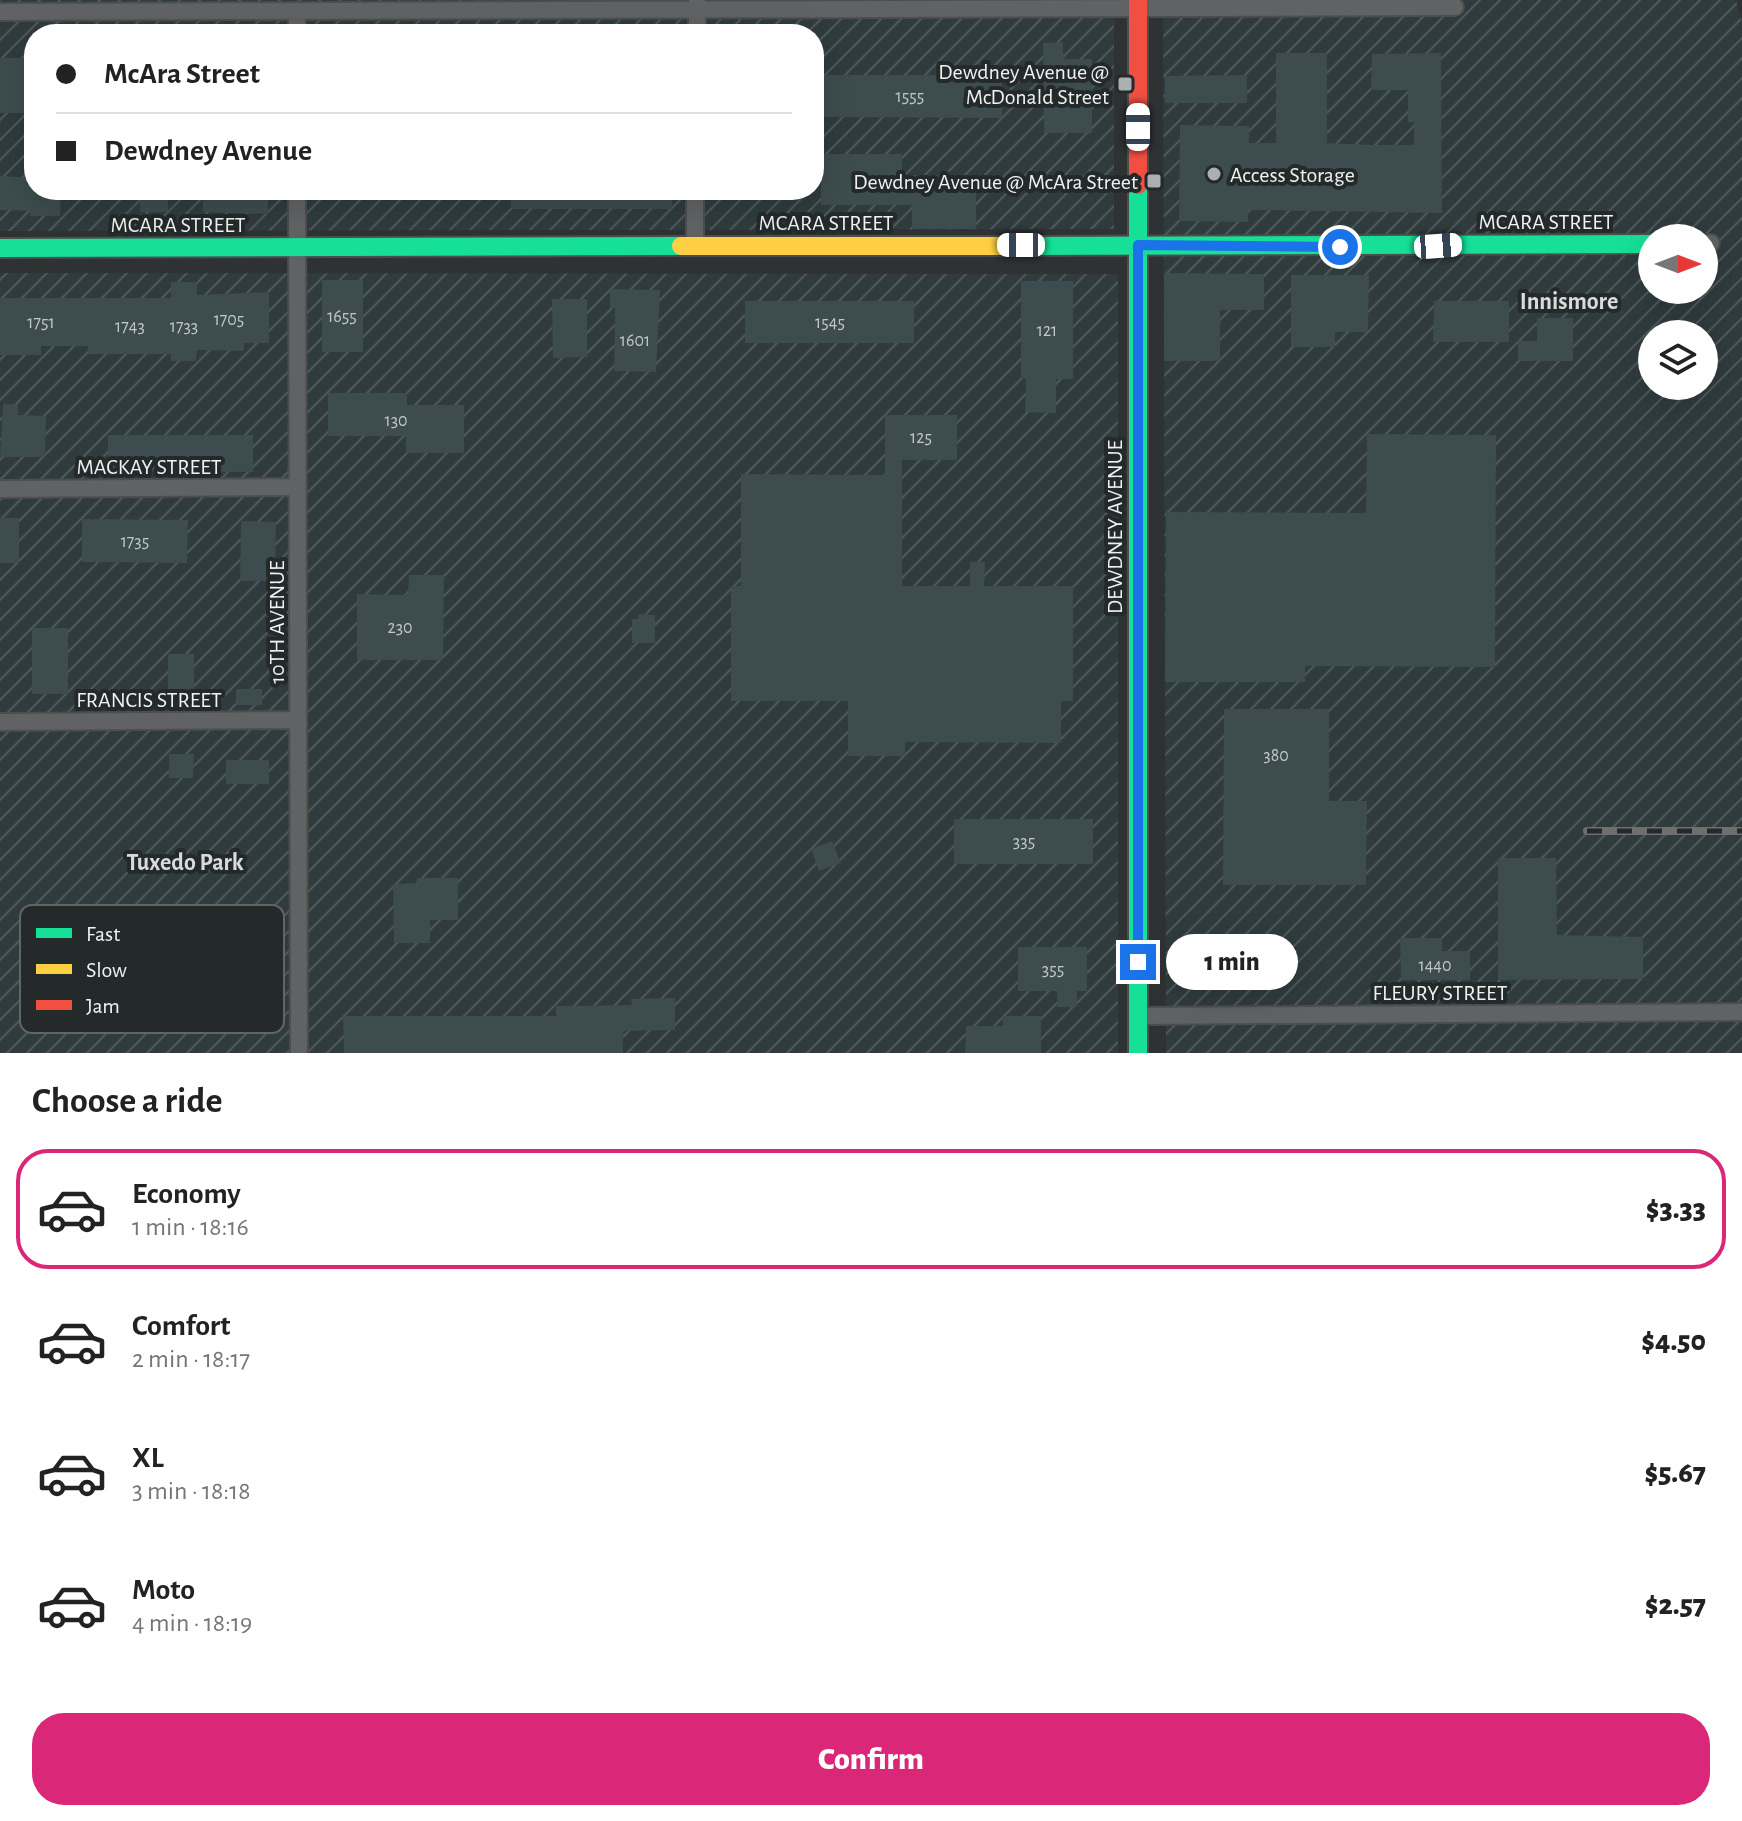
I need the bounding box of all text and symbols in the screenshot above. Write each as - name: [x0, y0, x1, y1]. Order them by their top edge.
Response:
- text: McAra Street: [104, 59, 260, 89]
- place label: Dewdney Avenue @ McDonald Street: [938, 61, 1109, 108]
- marker: Dewdney Avenue @ McDonald Street: [1116, 75, 1134, 93]
- house number: 1555: [896, 88, 924, 106]
- car: [1126, 103, 1150, 151]
- text: Dewdney Avenue: [104, 136, 312, 166]
- place label: Access Storage: [1230, 164, 1355, 186]
- marker: Access Storage: [1205, 165, 1223, 183]
- place label: Dewdney Avenue @ McAra Street: [853, 171, 1138, 193]
- marker: Dewdney Avenue @ McAra Street: [1145, 172, 1163, 190]
- street label: MCARA STREET: [1478, 211, 1614, 233]
- street label: MCARA STREET: [758, 212, 894, 234]
- street label: MCARA STREET: [110, 214, 246, 236]
- north arrow: [1638, 224, 1718, 304]
- map controls: [1638, 224, 1718, 400]
- route start: [1322, 229, 1358, 265]
- car: [1413, 232, 1463, 260]
- car: [997, 233, 1045, 257]
- district label: Innismore: [1520, 290, 1618, 314]
- house number: 1655: [327, 308, 357, 326]
- house number: 1705: [214, 311, 244, 329]
- house number: 1751: [27, 314, 55, 332]
- house number: 1545: [815, 314, 845, 332]
- house number: 1743: [115, 318, 145, 336]
- house number: 1733: [170, 318, 198, 336]
- button: layers: [1638, 320, 1718, 400]
- house number: 121: [1037, 322, 1057, 340]
- house number: 1601: [620, 332, 650, 350]
- house number: 130: [384, 412, 408, 430]
- house number: 125: [910, 429, 932, 447]
- street label: DEWDNEY AVENUE: [1104, 440, 1126, 614]
- street label: MACKAY STREET: [76, 456, 222, 478]
- house number: 1735: [121, 533, 149, 551]
- street label: 10TH AVENUE: [266, 560, 288, 684]
- house number: 230: [387, 619, 413, 637]
- street label: FRANCIS STREET: [76, 689, 222, 711]
- house number: 380: [1263, 747, 1289, 765]
- house number: 335: [1013, 833, 1035, 851]
- district label: Tuxedo Park: [126, 851, 244, 875]
- legend: [20, 905, 284, 1033]
- text: Fast: [86, 923, 120, 945]
- callout: 1 min: [1166, 934, 1298, 990]
- route end: [1120, 944, 1156, 980]
- text: 1 min: [1204, 949, 1260, 975]
- house number: 1440: [1418, 957, 1452, 975]
- text: Slow: [86, 959, 127, 981]
- house number: 355: [1042, 961, 1064, 979]
- street label: FLEURY STREET: [1373, 982, 1508, 1004]
- text: Jam: [86, 995, 120, 1017]
- text: Choose a ride: [32, 1083, 222, 1119]
- icon: car: [36, 1173, 108, 1245]
- text: Economy: [132, 1179, 241, 1209]
- text: $3.33: [1646, 1194, 1706, 1224]
- text: 1 min · 18:16: [132, 1214, 249, 1240]
- icon: car: [36, 1305, 108, 1377]
- text: Comfort: [132, 1311, 231, 1341]
- text: $4.50: [1641, 1326, 1706, 1356]
- text: 2 min · 18:17: [132, 1346, 250, 1372]
- icon: car: [36, 1437, 108, 1509]
- text: XL: [132, 1443, 164, 1473]
- text: $5.67: [1644, 1458, 1706, 1488]
- text: 3 min · 18:18: [132, 1478, 251, 1504]
- icon: car: [36, 1569, 108, 1641]
- text: Moto: [132, 1575, 195, 1605]
- text: $2.57: [1645, 1590, 1706, 1620]
- text: 4 min · 18:19: [132, 1610, 252, 1636]
- button: Confirm: [32, 1713, 1710, 1805]

